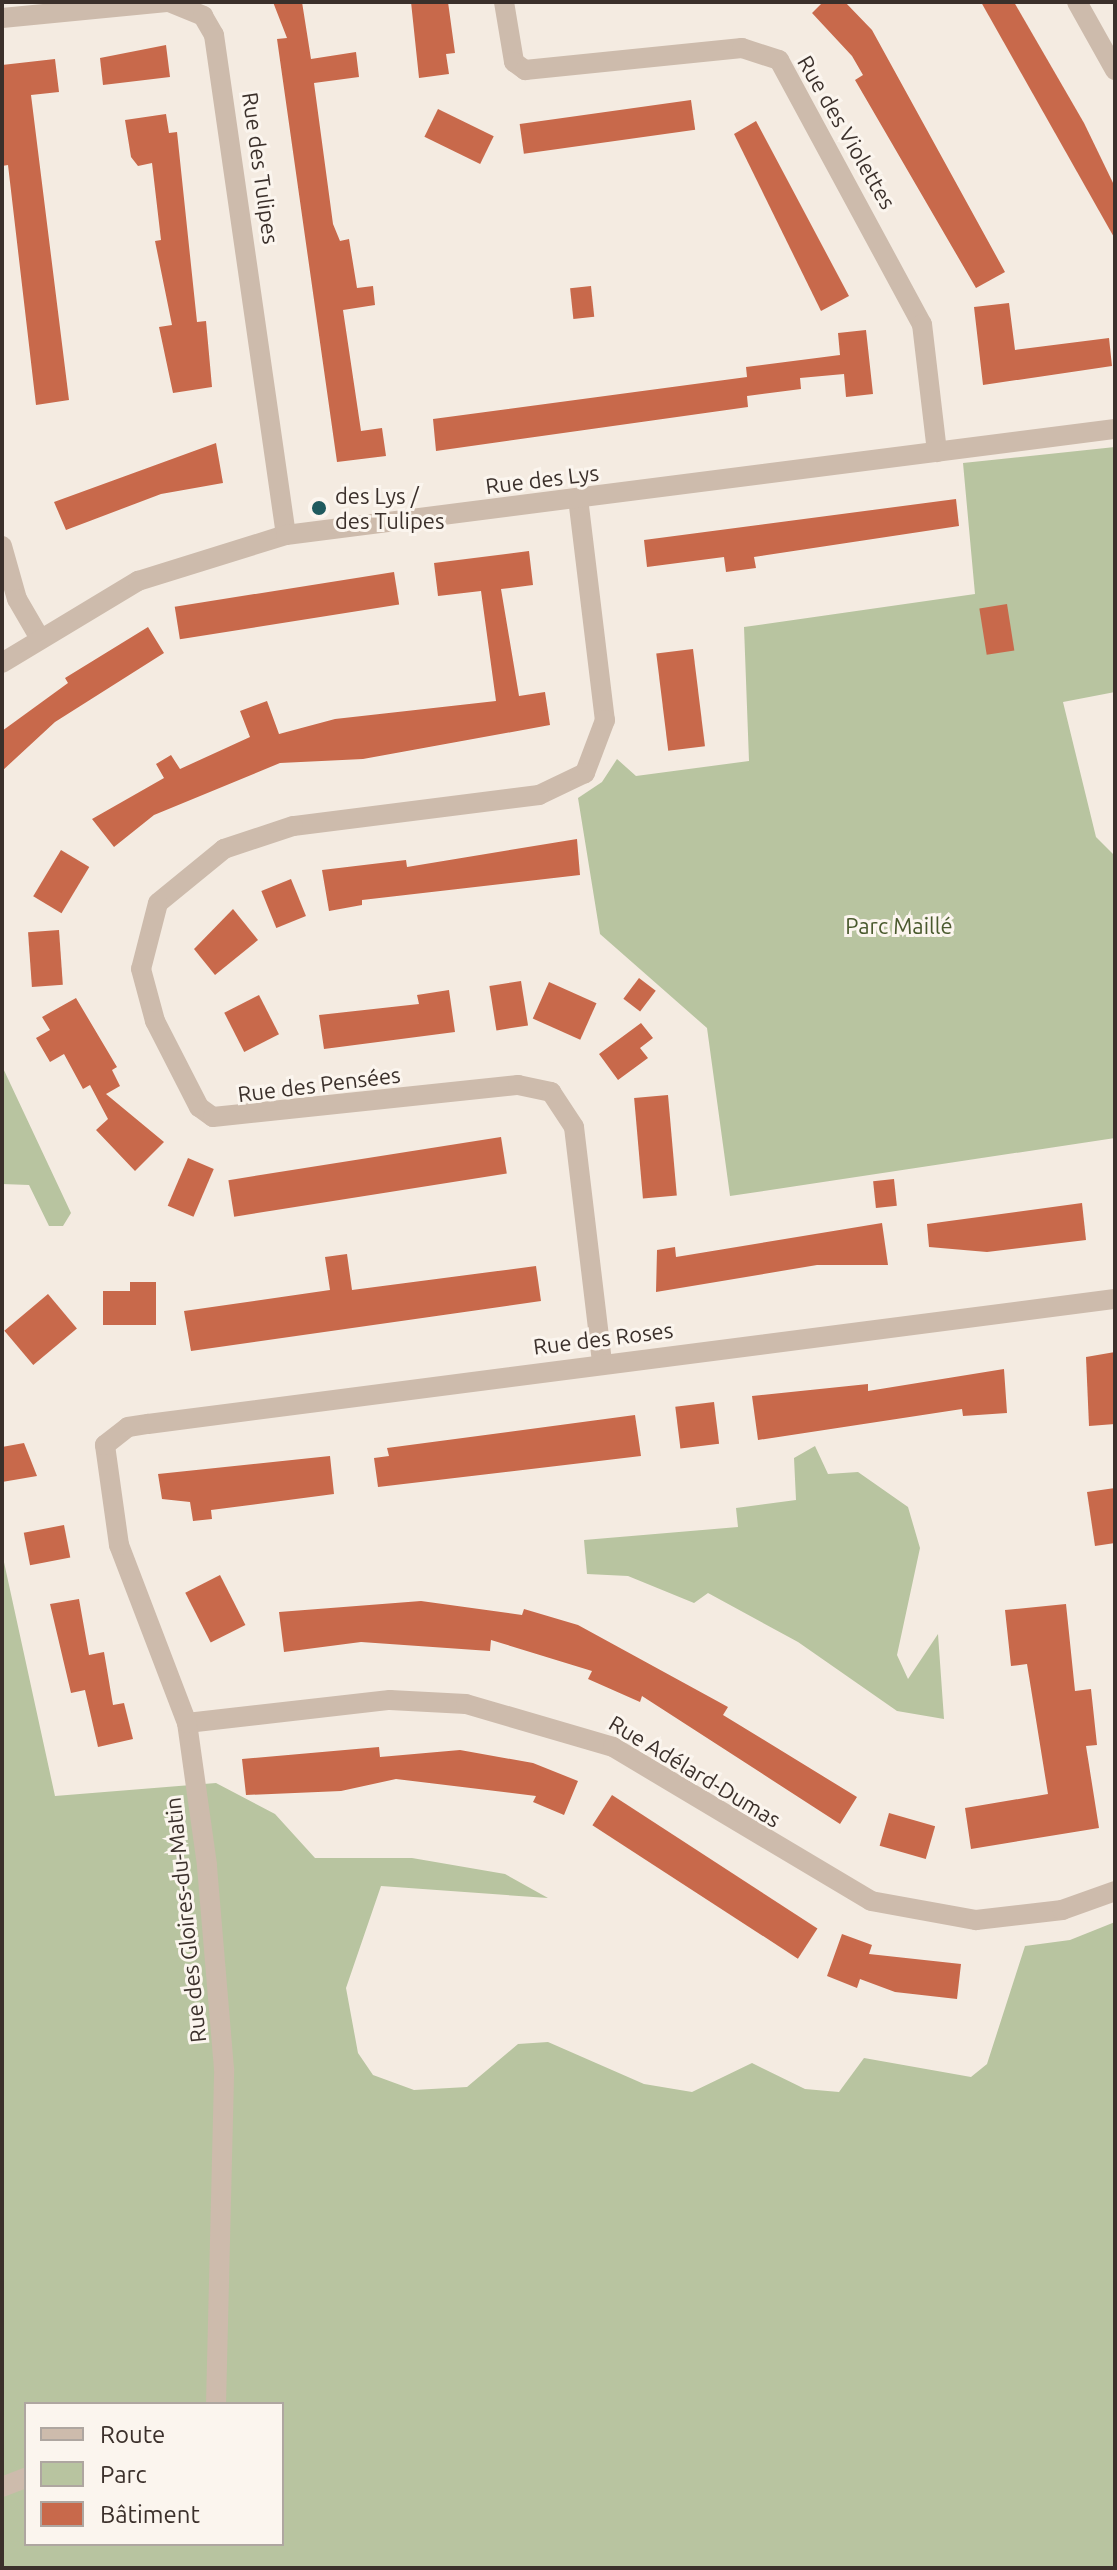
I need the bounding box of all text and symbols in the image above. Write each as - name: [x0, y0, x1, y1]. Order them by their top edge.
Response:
- street label: Rue des Violettes: [792, 51, 902, 213]
- street label: Rue des Tulipes: [237, 90, 285, 246]
- street label: Rue des Lys: [484, 459, 600, 499]
- place label: des Lys / des Tulipes: [335, 482, 444, 534]
- marker: des Lys / des Tulipes: [310, 499, 328, 517]
- park label: Parc Maillé: [845, 913, 953, 939]
- street label: Rue des Pensées: [236, 1061, 402, 1107]
- street label: Rue des Roses: [532, 1316, 674, 1360]
- street label: Rue Adélard-Dumas: [604, 1709, 786, 1833]
- street label: Rue des Gloires-du-Matin: [159, 1796, 211, 2044]
- legend: [24, 2402, 284, 2546]
- text: Route: [100, 2421, 165, 2448]
- text: Parc: [100, 2461, 147, 2488]
- text: Bâtiment: [100, 2501, 200, 2528]

